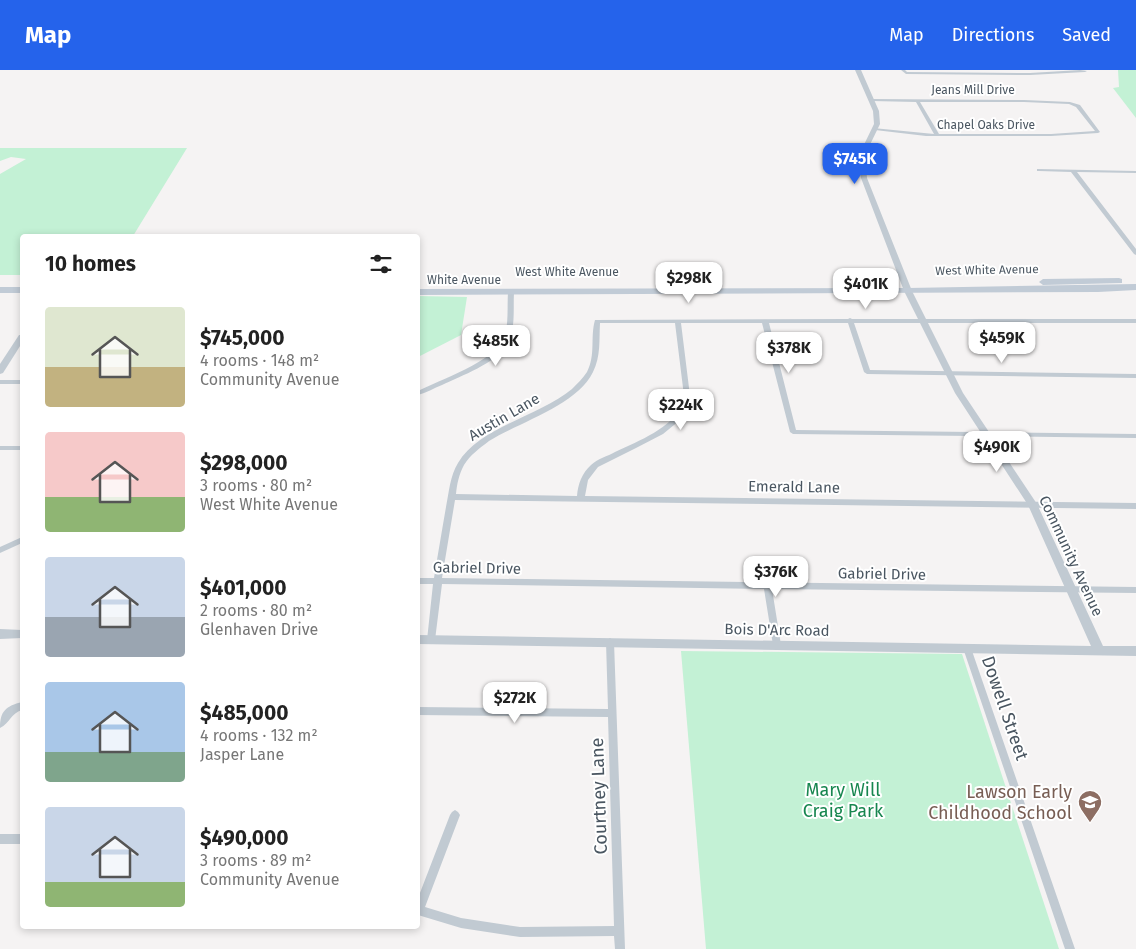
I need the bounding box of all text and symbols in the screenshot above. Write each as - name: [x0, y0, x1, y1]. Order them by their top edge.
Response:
- text: Map: [25, 21, 71, 49]
- text: Map: [889, 24, 924, 46]
- text: Directions: [952, 24, 1034, 46]
- text: Saved: [1062, 24, 1111, 46]
- street label: Jeans Mill Drive: [931, 83, 1015, 97]
- street label: Chapel Oaks Drive: [937, 118, 1035, 132]
- pin: $745K: [820, 142, 890, 185]
- text: $745K: [834, 149, 876, 168]
- icon: filters: [367, 250, 395, 278]
- text: 10 homes: [45, 251, 136, 277]
- pin: $298K: [654, 262, 724, 304]
- street label: West White Avenue: [935, 262, 1039, 278]
- street label: West White Avenue: [515, 265, 619, 279]
- text: $298K: [666, 268, 712, 287]
- pin: $401K: [831, 268, 901, 310]
- street label: White Avenue: [427, 273, 501, 287]
- text: $401K: [844, 274, 888, 293]
- pin: $459K: [967, 322, 1037, 364]
- pin: $485K: [461, 324, 531, 367]
- text: $745,000: [200, 325, 285, 351]
- icon: home: [85, 327, 145, 387]
- text: $459K: [979, 328, 1025, 347]
- text: $485K: [473, 331, 519, 350]
- pin: $378K: [754, 332, 824, 374]
- text: $378K: [767, 338, 811, 357]
- text: 4 rooms · 148 m²: [200, 351, 319, 370]
- text: Community Avenue: [200, 370, 340, 389]
- pin: $224K: [646, 388, 716, 431]
- street label: Austin Lane: [465, 389, 543, 445]
- text: $224K: [659, 395, 703, 414]
- pin: $490K: [962, 430, 1032, 473]
- text: $490K: [974, 437, 1020, 456]
- text: $298,000: [200, 450, 288, 476]
- icon: home: [85, 452, 145, 512]
- text: 3 rooms · 80 m²: [200, 476, 312, 495]
- street label: Emerald Lane: [748, 477, 840, 497]
- street label: Community Avenue: [1035, 493, 1107, 619]
- text: West White Avenue: [200, 495, 338, 514]
- pin: $376K: [741, 556, 811, 598]
- street label: Gabriel Drive: [433, 558, 521, 578]
- text: $376K: [754, 562, 798, 581]
- street label: Gabriel Drive: [838, 564, 926, 584]
- text: $401,000: [200, 575, 287, 601]
- icon: home: [85, 577, 145, 637]
- text: 2 rooms · 80 m²: [200, 601, 312, 620]
- text: Glenhaven Drive: [200, 620, 318, 639]
- street label: Bois D'Arc Road: [724, 620, 830, 640]
- street label: Dowell Street: [977, 653, 1033, 764]
- pin: $272K: [480, 682, 550, 724]
- text: $272K: [494, 688, 536, 707]
- text: $485,000: [200, 700, 288, 726]
- icon: home: [85, 702, 145, 762]
- text: 4 rooms · 132 m²: [200, 726, 318, 745]
- street label: Courtney Lane: [586, 737, 612, 855]
- text: Jasper Lane: [200, 745, 284, 764]
- park label: Mary Will Craig Park: [803, 779, 884, 822]
- place label: Lawson Early Childhood School: [928, 781, 1072, 824]
- school or university icon: Lawson Early Childhood School: [1077, 789, 1103, 823]
- text: $490,000: [200, 825, 289, 851]
- icon: home: [85, 827, 145, 887]
- text: 3 rooms · 89 m²: [200, 851, 311, 870]
- text: Community Avenue: [200, 870, 340, 889]

